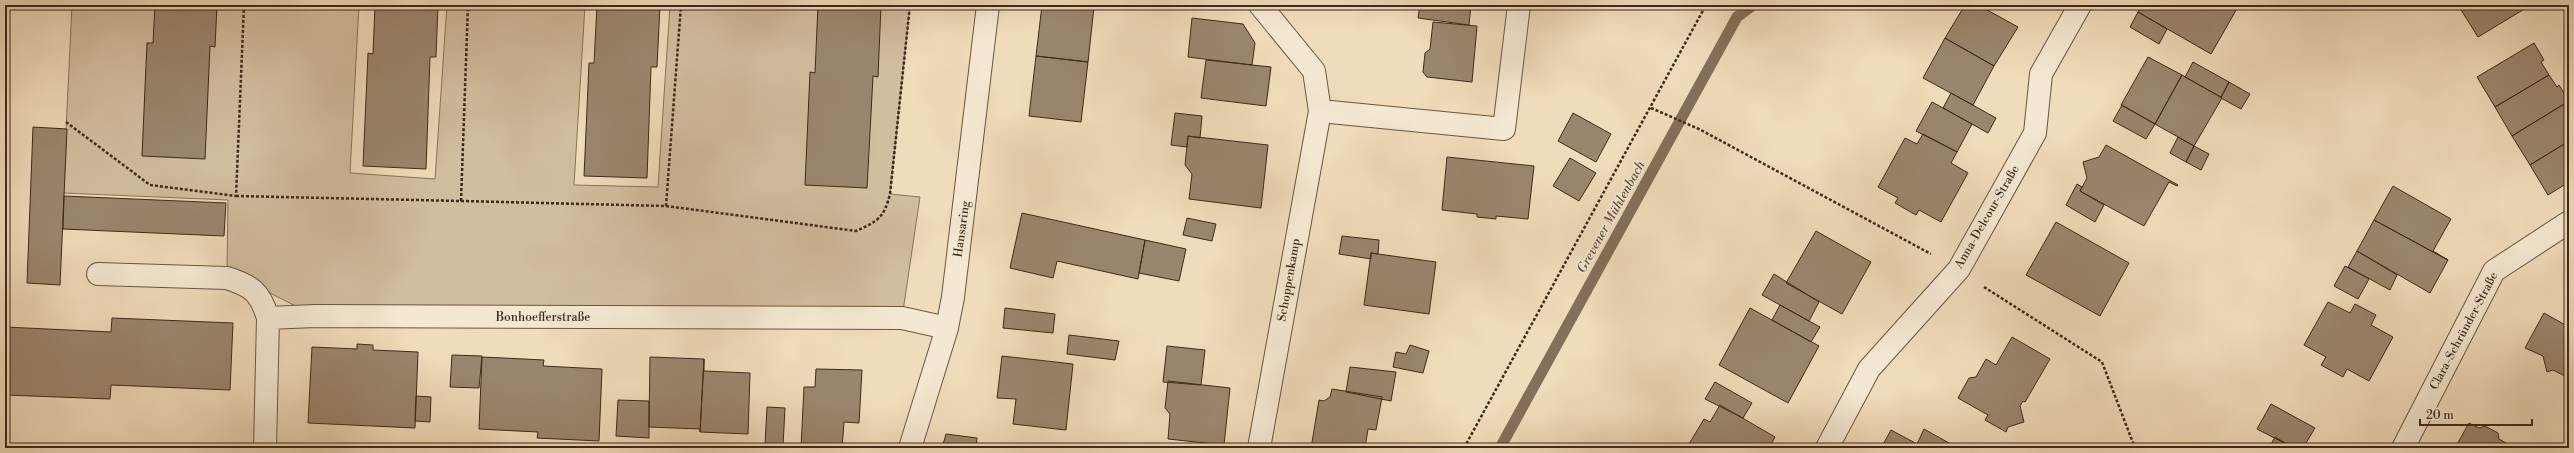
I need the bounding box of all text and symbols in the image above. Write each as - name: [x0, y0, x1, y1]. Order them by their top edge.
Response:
- water label: Grevener Mühlenbach: [1573, 157, 1649, 276]
- street label: Anna-Delcour-Straße: [1951, 163, 2023, 272]
- street label: Hansaring: [951, 199, 973, 258]
- street label: Schoppenkamp: [1274, 237, 1304, 323]
- street label: Clara-Schründer-Straße: [2427, 270, 2501, 392]
- street label: Bonhoefferstraße: [495, 310, 590, 325]
- scale bar: [2420, 401, 2532, 427]
- text: 20 m: [2426, 408, 2454, 423]

